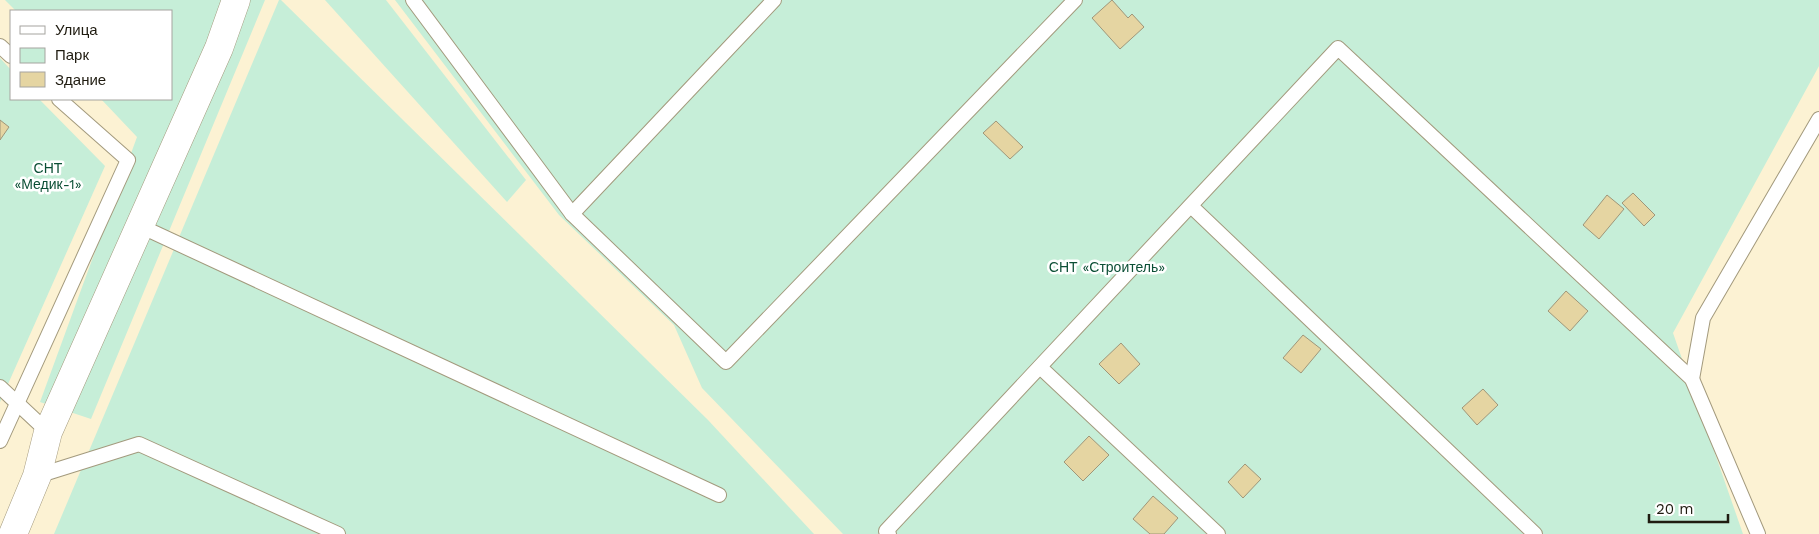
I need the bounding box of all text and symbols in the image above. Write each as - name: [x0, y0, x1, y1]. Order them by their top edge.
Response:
- legend: [10, 10, 172, 100]
- text: Улица: [55, 21, 98, 39]
- text: Парк: [55, 46, 89, 64]
- text: Здание: [55, 71, 106, 89]
- park label: СНТ «Медик-1»: [14, 160, 82, 192]
- park label: СНТ «Строитель»: [1049, 259, 1165, 275]
- scale bar: [1649, 492, 1728, 524]
- text: 20 m: [1656, 500, 1694, 518]

